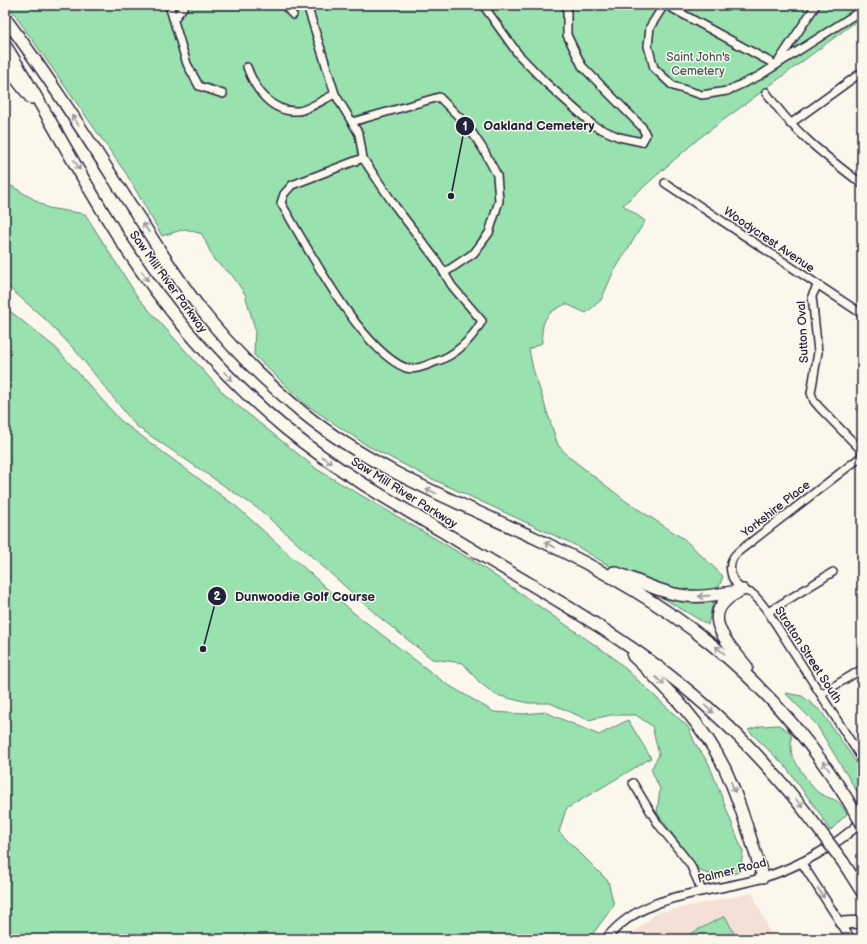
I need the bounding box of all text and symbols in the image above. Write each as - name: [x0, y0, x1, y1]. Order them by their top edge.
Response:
- park label: Saint John's Cemetery: [666, 50, 730, 79]
- callout: Oakland Cemetery: [455, 113, 603, 138]
- one-way arrow: [71, 114, 79, 125]
- text: Oakland Cemetery: [483, 118, 595, 134]
- text: 1: [462, 119, 468, 134]
- one-way arrow: [73, 159, 81, 171]
- street label: Woodycrest Avenue: [721, 204, 817, 276]
- one-way arrow: [142, 223, 150, 234]
- street label: Saw Mill River Parkway: [126, 228, 210, 336]
- one-way arrow: [141, 270, 149, 281]
- street label: Sutton Oval: [794, 301, 812, 363]
- one-way arrow: [223, 371, 233, 381]
- street label: Saw Mill River Parkway: [348, 454, 460, 532]
- one-way arrow: [321, 456, 332, 464]
- street label: Yorkshire Place: [738, 477, 813, 541]
- one-way arrow: [426, 487, 438, 494]
- one-way arrow: [544, 541, 556, 548]
- callout: Dunwoodie Golf Course: [207, 584, 383, 609]
- text: 2: [213, 589, 221, 604]
- text: Dunwoodie Golf Course: [235, 589, 376, 605]
- one-way arrow: [698, 593, 711, 600]
- street label: Stratton Street South: [771, 604, 845, 706]
- one-way arrow: [714, 645, 725, 654]
- one-way arrow: [655, 676, 665, 686]
- one-way arrow: [704, 705, 714, 714]
- one-way arrow: [822, 761, 830, 772]
- one-way arrow: [729, 781, 737, 793]
- one-way arrow: [794, 798, 803, 809]
- street label: Palmer Road: [696, 855, 768, 887]
- one-way arrow: [817, 887, 825, 898]

